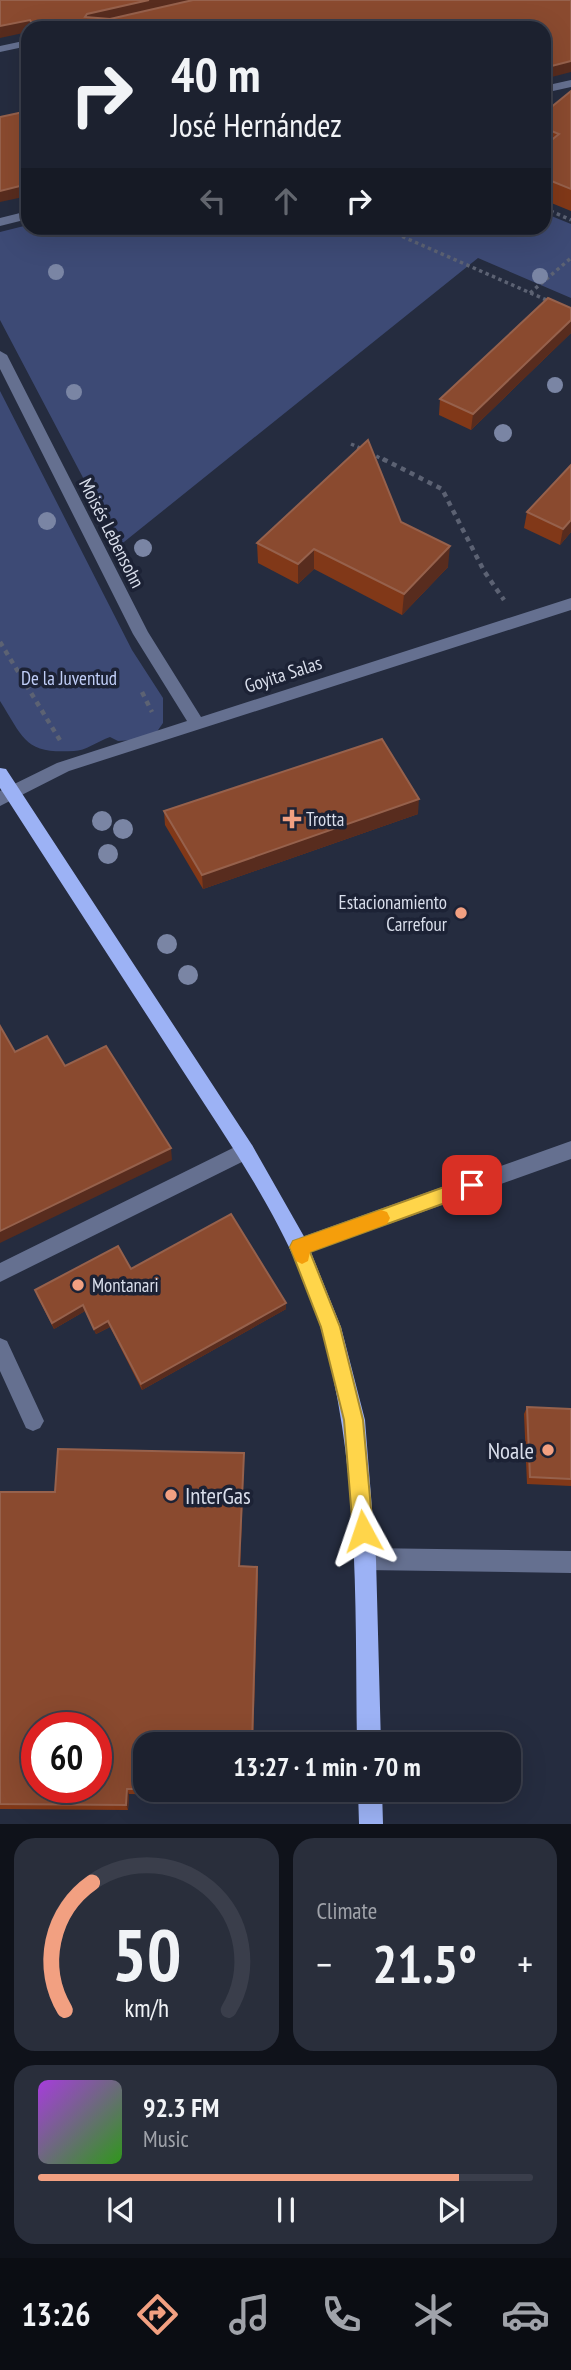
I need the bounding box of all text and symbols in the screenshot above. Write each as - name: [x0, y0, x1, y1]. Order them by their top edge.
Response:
- text: 40 m: [171, 42, 260, 106]
- icon: right: [56, 49, 147, 140]
- text: José Hernández: [171, 104, 342, 146]
- icon: left: [194, 182, 232, 220]
- icon: ahead: [267, 182, 305, 220]
- icon: right: [340, 182, 378, 220]
- street label: Moisés Lebensohn: [74, 474, 150, 592]
- street label: Goyita Salas: [241, 650, 325, 698]
- park label: De la Juventud: [21, 666, 117, 690]
- place label: Trotta: [306, 807, 344, 831]
- marker: Trotta: [284, 811, 300, 827]
- place label: Estacionamiento Carrefour: [339, 890, 448, 936]
- marker: Estacionamiento Carrefour: [453, 905, 469, 921]
- pin: [442, 1155, 502, 1215]
- icon: arrive: [453, 1166, 491, 1204]
- place label: Montanari: [92, 1273, 159, 1297]
- marker: Montanari: [70, 1277, 86, 1293]
- place label: Noale: [488, 1436, 534, 1465]
- marker: Noale: [540, 1442, 556, 1458]
- place label: InterGas: [185, 1481, 251, 1510]
- marker: InterGas: [163, 1487, 179, 1503]
- position arrow: [326, 1494, 400, 1568]
- speed limit sign: 60: [21, 1712, 112, 1803]
- text: 13:27 · 1 min · 70 m: [233, 1750, 421, 1783]
- text: Climate: [317, 1896, 377, 1925]
- text: 50: [111, 1907, 181, 2001]
- text: 21.5°: [372, 1930, 477, 1997]
- text: −: [317, 1939, 332, 1988]
- text: +: [517, 1939, 533, 1988]
- text: km/h: [124, 1992, 168, 2024]
- text: 92.3 FM: [143, 2091, 219, 2124]
- text: Music: [143, 2124, 189, 2153]
- icon: previous: [102, 2191, 140, 2229]
- icon: pause: [267, 2191, 305, 2229]
- icon: next: [432, 2191, 470, 2229]
- icon: directions: [133, 2290, 182, 2339]
- icon: music: [225, 2290, 274, 2339]
- icon: phone: [317, 2290, 366, 2339]
- icon: climate: [409, 2290, 458, 2339]
- icon: car: [501, 2290, 550, 2339]
- text: 13:26: [21, 2293, 91, 2335]

